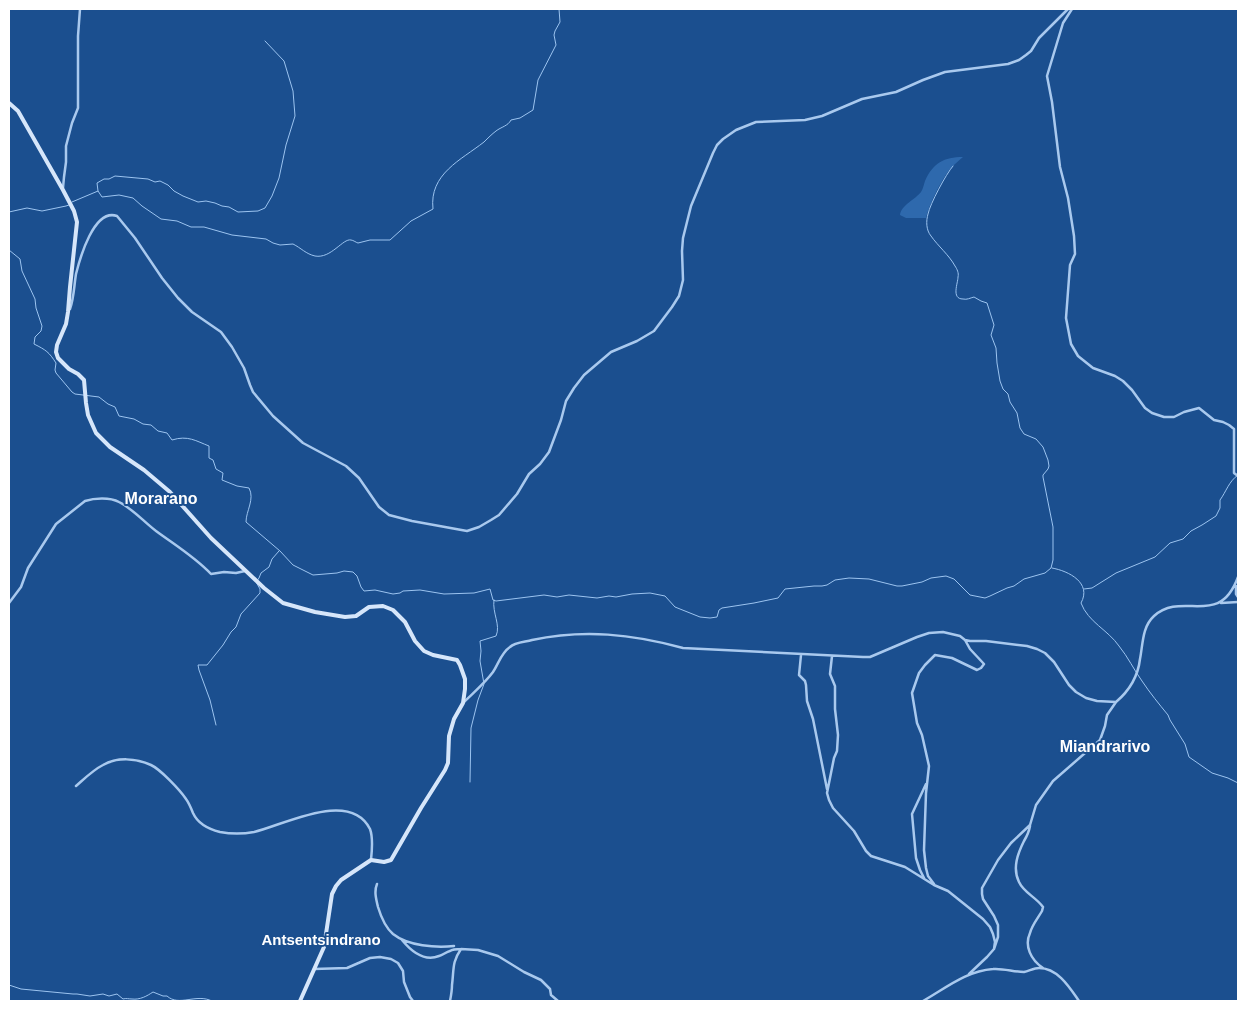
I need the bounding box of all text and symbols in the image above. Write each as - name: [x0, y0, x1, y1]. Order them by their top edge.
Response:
- district label: Morarano: [125, 490, 198, 507]
- district label: Miandrarivo: [1060, 738, 1151, 755]
- district label: Antsentsindrano: [261, 931, 381, 948]

